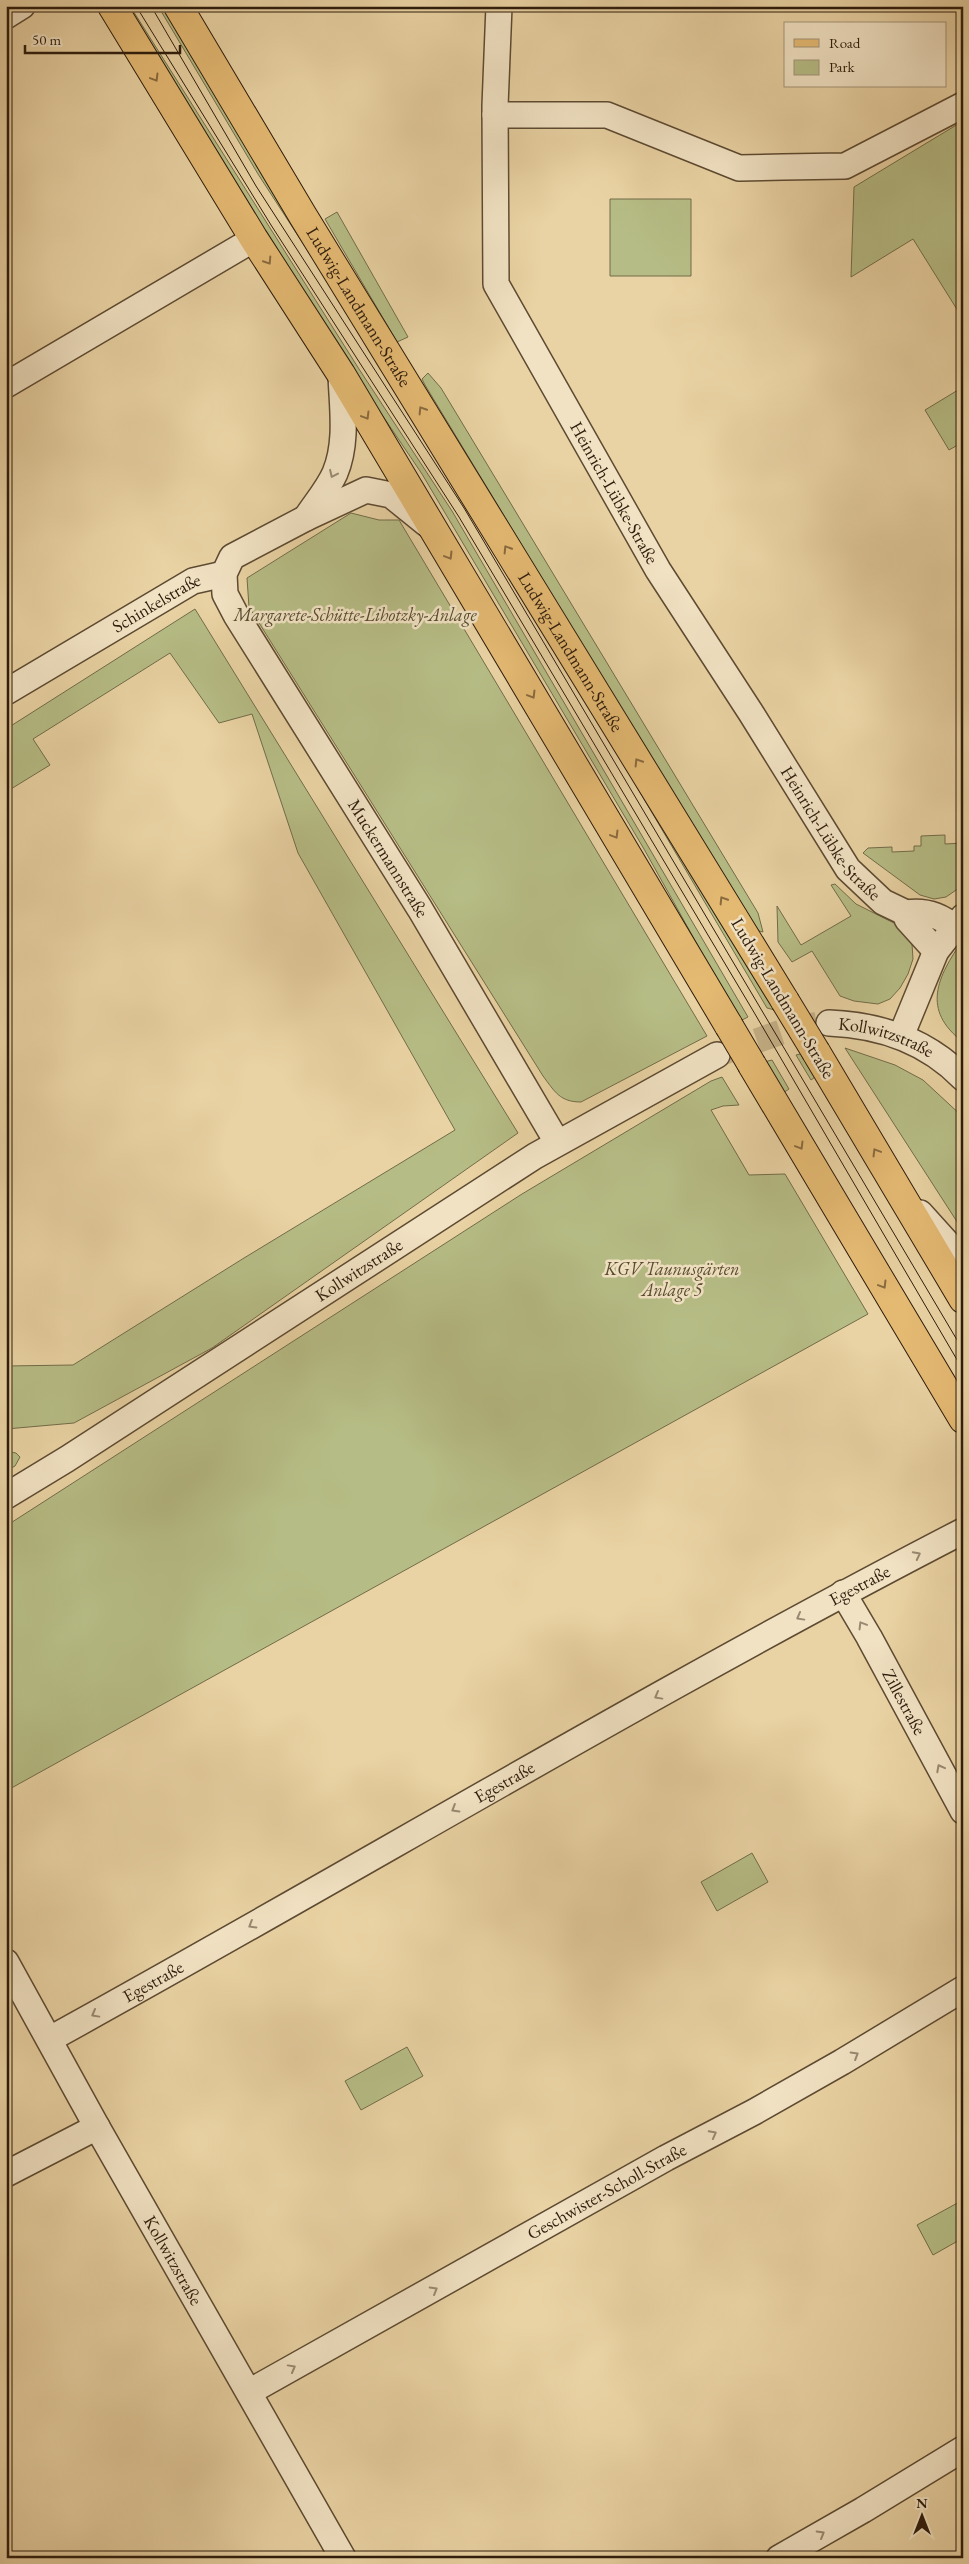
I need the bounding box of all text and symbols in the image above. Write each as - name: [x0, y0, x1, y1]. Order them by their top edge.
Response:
- scale bar: [25, 22, 180, 54]
- legend: [784, 22, 946, 88]
- text: 50 m: [32, 30, 61, 49]
- text: Road: [829, 33, 861, 52]
- text: Park: [829, 57, 856, 76]
- one-way arrow: [149, 72, 159, 81]
- street label: Ludwig-Landmann-Straße: [301, 222, 417, 391]
- one-way arrow: [262, 255, 271, 265]
- one-way arrow: [419, 407, 429, 416]
- one-way arrow: [359, 410, 369, 419]
- street label: Heinrich-Lübke-Straße: [565, 417, 664, 568]
- one-way arrow: [329, 468, 339, 477]
- one-way arrow: [504, 545, 514, 554]
- one-way arrow: [443, 550, 453, 559]
- street label: Schinkelstraße: [108, 568, 203, 638]
- street label: Ludwig-Landmann-Straße: [513, 568, 629, 736]
- park label: Margarete-Schütte-Lihotzky-Anlage: [232, 603, 477, 627]
- one-way arrow: [526, 690, 536, 699]
- one-way arrow: [635, 758, 644, 767]
- street label: Heinrich-Lübke-Straße: [776, 761, 886, 905]
- street label: Muckermannstraße: [343, 794, 434, 921]
- one-way arrow: [609, 829, 619, 838]
- one-way arrow: [720, 897, 729, 906]
- street label: Ludwig-Landmann-Straße: [726, 913, 841, 1082]
- street label: Kollwitzstraße: [837, 1012, 939, 1062]
- one-way arrow: [794, 1140, 804, 1149]
- one-way arrow: [873, 1149, 883, 1158]
- street label: Kollwitzstraße: [311, 1233, 407, 1306]
- park label: KGV Taunusgärten Anlage 5: [604, 1257, 739, 1302]
- one-way arrow: [877, 1280, 887, 1289]
- one-way arrow: [912, 1551, 921, 1561]
- street label: Egestraße: [825, 1559, 894, 1611]
- one-way arrow: [797, 1611, 806, 1621]
- one-way arrow: [859, 1622, 869, 1631]
- street label: Zillestraße: [877, 1665, 932, 1739]
- one-way arrow: [655, 1690, 664, 1700]
- street label: Egestraße: [470, 1755, 538, 1808]
- one-way arrow: [936, 1765, 946, 1774]
- one-way arrow: [452, 1802, 461, 1812]
- one-way arrow: [249, 1919, 258, 1929]
- street label: Egestraße: [119, 1955, 187, 2007]
- one-way arrow: [92, 2007, 101, 2017]
- one-way arrow: [850, 2051, 859, 2061]
- one-way arrow: [708, 2130, 717, 2140]
- street label: Geschwister-Scholl-Straße: [523, 2137, 690, 2245]
- street label: Kollwitzstraße: [139, 2211, 208, 2309]
- one-way arrow: [428, 2286, 437, 2296]
- one-way arrow: [286, 2364, 295, 2374]
- north arrow: [896, 2492, 946, 2542]
- text: N: [916, 2494, 928, 2512]
- one-way arrow: [816, 2530, 825, 2540]

